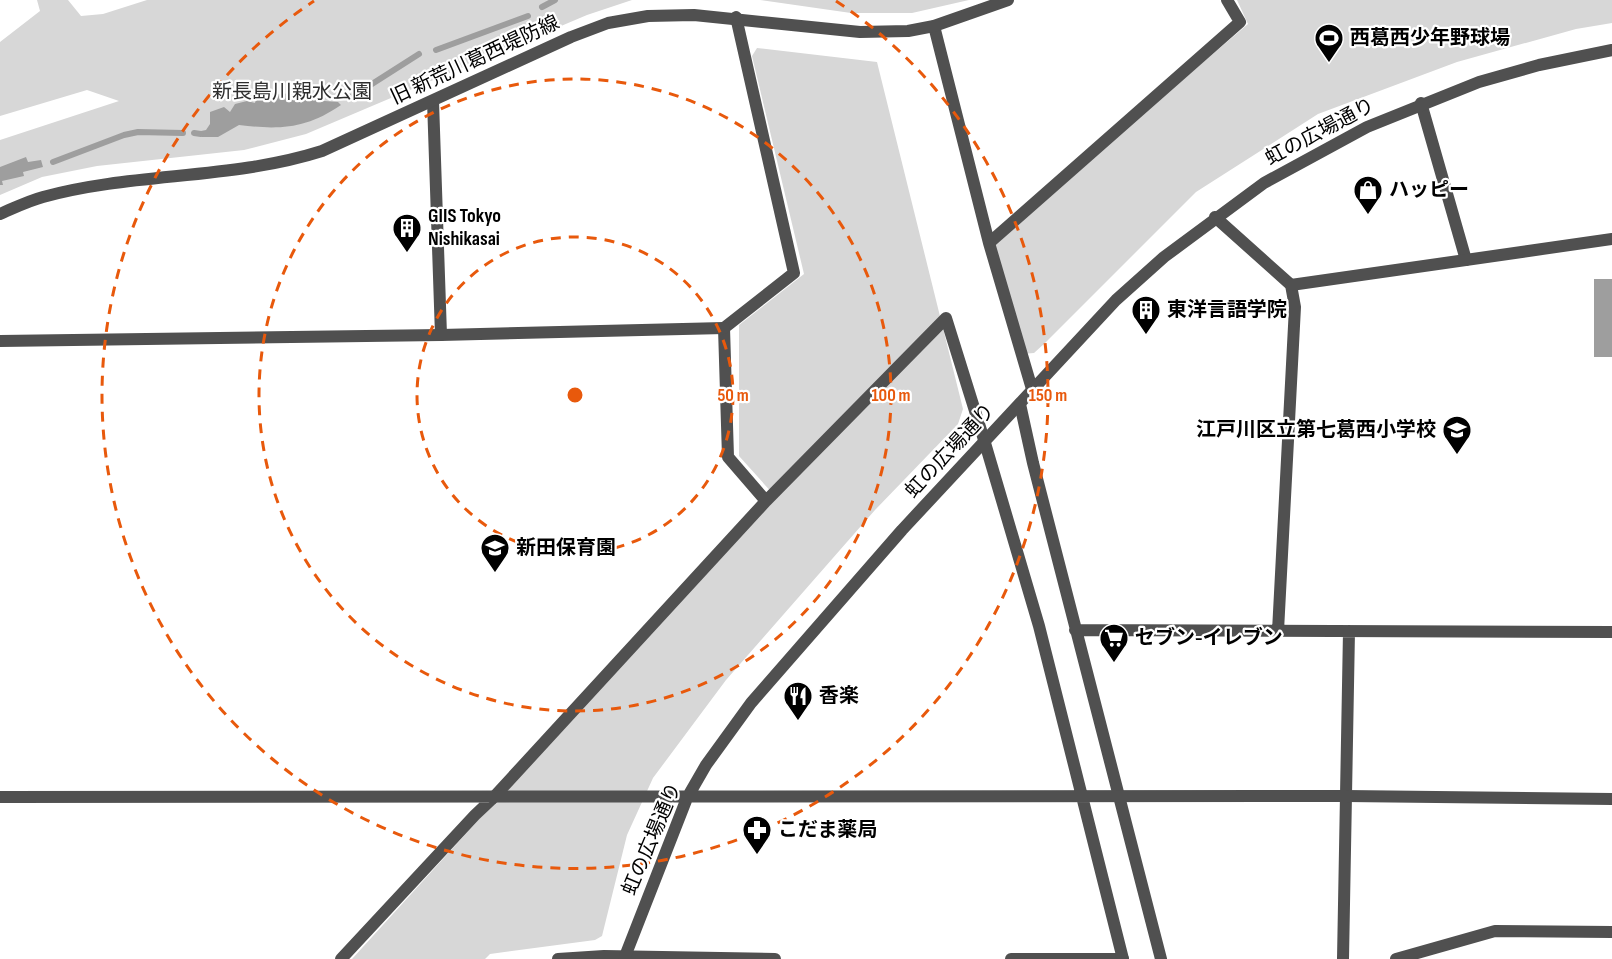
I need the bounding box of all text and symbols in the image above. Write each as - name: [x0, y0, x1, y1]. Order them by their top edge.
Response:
- street label: 旧 新荒川葛西堤防線: [387, 10, 563, 110]
- sports icon: 西葛西少年野球場: [1313, 22, 1345, 64]
- place label: 西葛西少年野球場: [1350, 26, 1510, 50]
- park label: 新長島川親水公園: [212, 80, 372, 104]
- street label: 虹の広場通り: [1261, 93, 1379, 171]
- shop icon: ハッピー: [1352, 174, 1384, 216]
- place label: ハッピー: [1389, 178, 1469, 202]
- place label: GIIS Tokyo Nishikasai: [428, 204, 501, 251]
- building icon: GIIS Tokyo Nishikasai: [391, 212, 423, 254]
- building icon: 東洋言語学院: [1130, 294, 1162, 336]
- place label: 東洋言語学院: [1167, 298, 1287, 322]
- centre of rings: [565, 385, 585, 405]
- text: 50 m: [717, 385, 749, 406]
- text: 100 m: [872, 385, 911, 406]
- text: 150 m: [1029, 385, 1067, 406]
- street label: 虹の広場通り: [900, 399, 1000, 503]
- school or university icon: 江戸川区立第七葛西小学校: [1441, 414, 1473, 456]
- place label: 江戸川区立第七葛西小学校: [1196, 418, 1436, 442]
- school or university icon: 新田保育園: [479, 532, 511, 574]
- place label: 新田保育園: [516, 536, 616, 560]
- supermarket icon: セブン-イレブン: [1098, 622, 1130, 664]
- place label: セブン-イレブン: [1135, 626, 1283, 650]
- restaurant icon: 香楽: [782, 680, 814, 722]
- place label: 香楽: [819, 684, 859, 708]
- street label: 虹の広場通り: [618, 779, 686, 899]
- pharmacy icon: こだま薬局: [741, 814, 773, 856]
- place label: こだま薬局: [778, 818, 878, 842]

